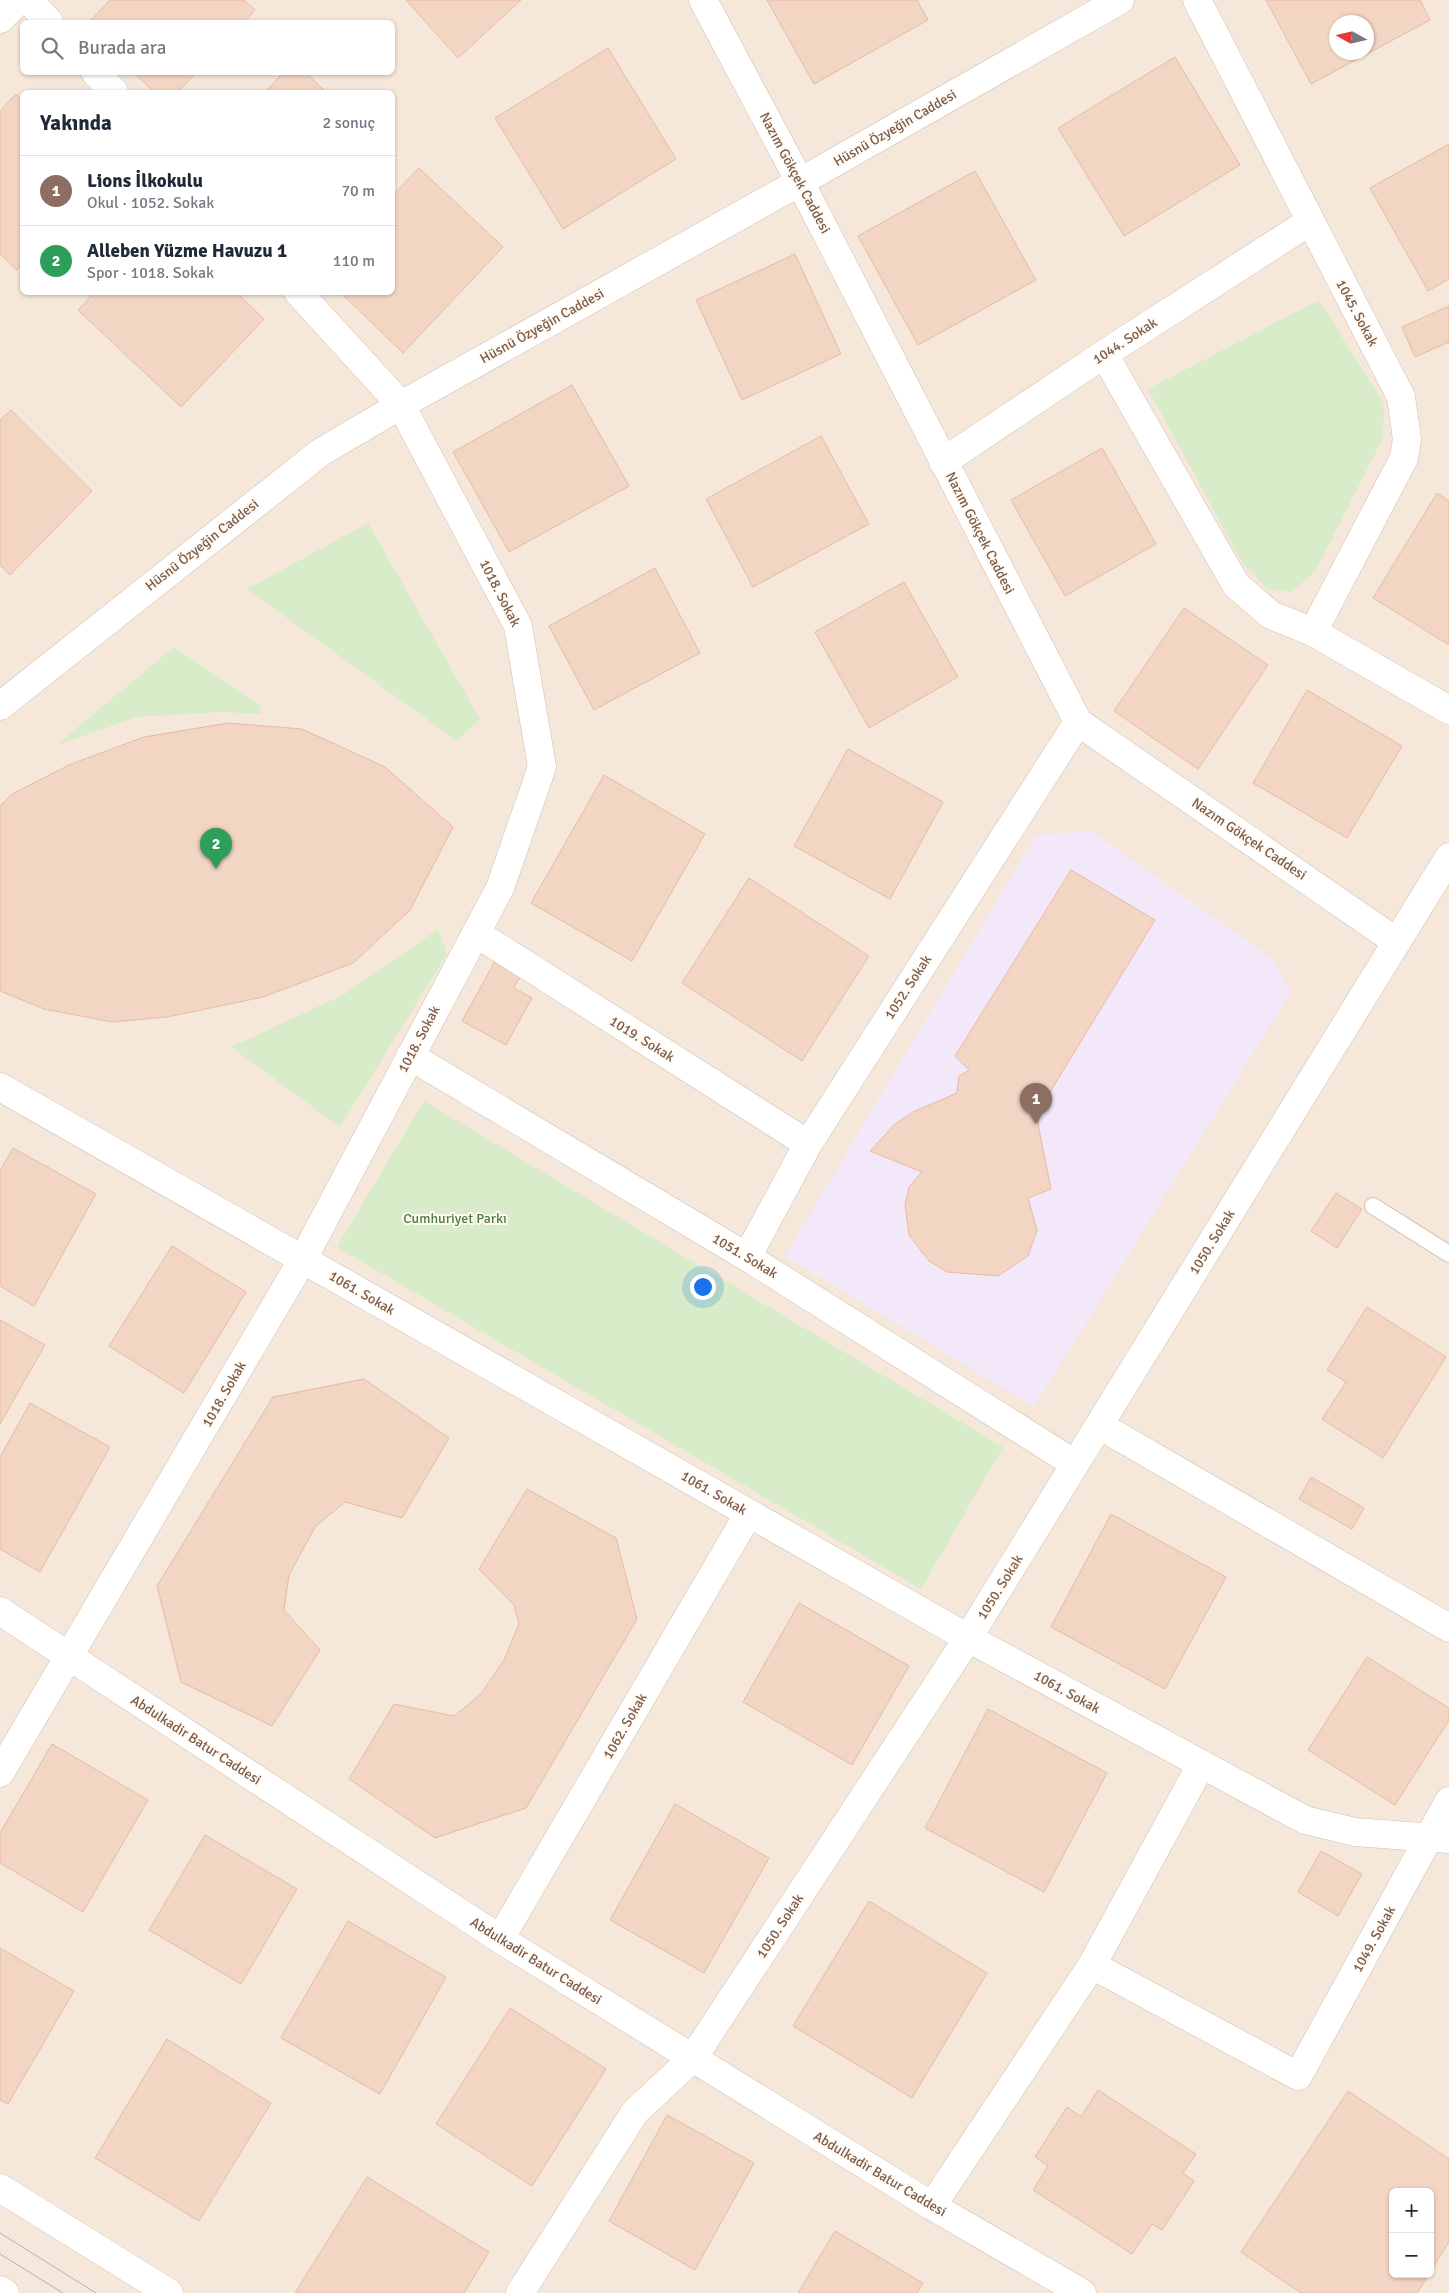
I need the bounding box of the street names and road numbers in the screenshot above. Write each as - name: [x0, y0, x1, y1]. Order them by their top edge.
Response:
- street label: Hüsnü Özyeğin Caddesi: [830, 86, 960, 170]
- street label: Nazım Gökçek Caddesi: [756, 110, 834, 236]
- street label: 1045. Sokak: [1332, 277, 1382, 349]
- street label: Hüsnü Özyeğin Caddesi: [477, 285, 607, 367]
- street label: 1044. Sokak: [1090, 314, 1160, 368]
- street label: Nazım Gökçek Caddesi: [942, 469, 1018, 597]
- street label: Hüsnü Özyeğin Caddesi: [142, 495, 262, 595]
- street label: 1018. Sokak: [476, 557, 524, 629]
- street label: Nazım Gökçek Caddesi: [1188, 794, 1310, 884]
- street label: 1052. Sokak: [881, 952, 935, 1022]
- street label: 1018. Sokak: [394, 1003, 444, 1075]
- street label: 1019. Sokak: [606, 1012, 678, 1066]
- street label: 1050. Sokak: [1185, 1206, 1239, 1278]
- street label: 1051. Sokak: [709, 1230, 781, 1282]
- street label: 1061. Sokak: [326, 1267, 398, 1319]
- street label: 1018. Sokak: [198, 1358, 250, 1430]
- street label: 1061. Sokak: [678, 1467, 750, 1519]
- street label: 1050. Sokak: [973, 1551, 1027, 1623]
- street label: 1061. Sokak: [1031, 1667, 1103, 1717]
- street label: 1062. Sokak: [599, 1690, 651, 1762]
- street label: Abdulkadir Batur Caddesi: [128, 1691, 264, 1789]
- street label: 1050. Sokak: [753, 1891, 807, 1961]
- street label: 1049. Sokak: [1349, 1903, 1399, 1975]
- street label: Abdulkadir Batur Caddesi: [467, 1914, 605, 2008]
- street label: Abdulkadir Batur Caddesi: [810, 2128, 950, 2220]

